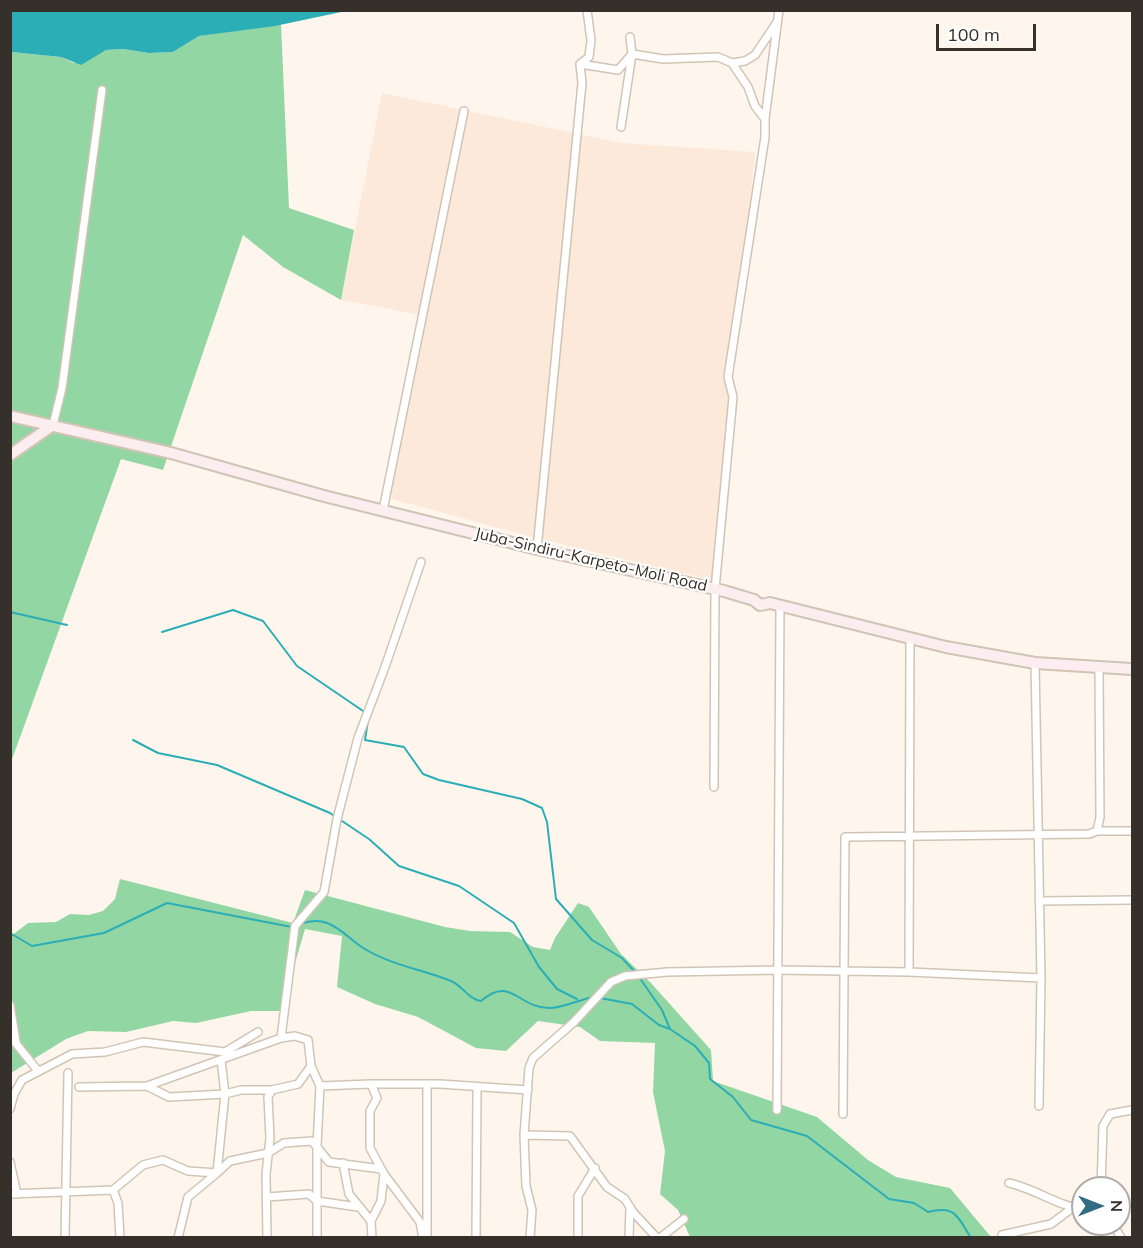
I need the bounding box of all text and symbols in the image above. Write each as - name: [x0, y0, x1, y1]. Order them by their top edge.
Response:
- scale bar: [939, 12, 1040, 50]
- text: 100 m: [947, 23, 1000, 46]
- street label: Juba-Sindiru-Karpeto-Moli Road: [473, 524, 709, 596]
- north arrow: [1071, 1176, 1131, 1236]
- text: N: [1107, 1200, 1127, 1212]

